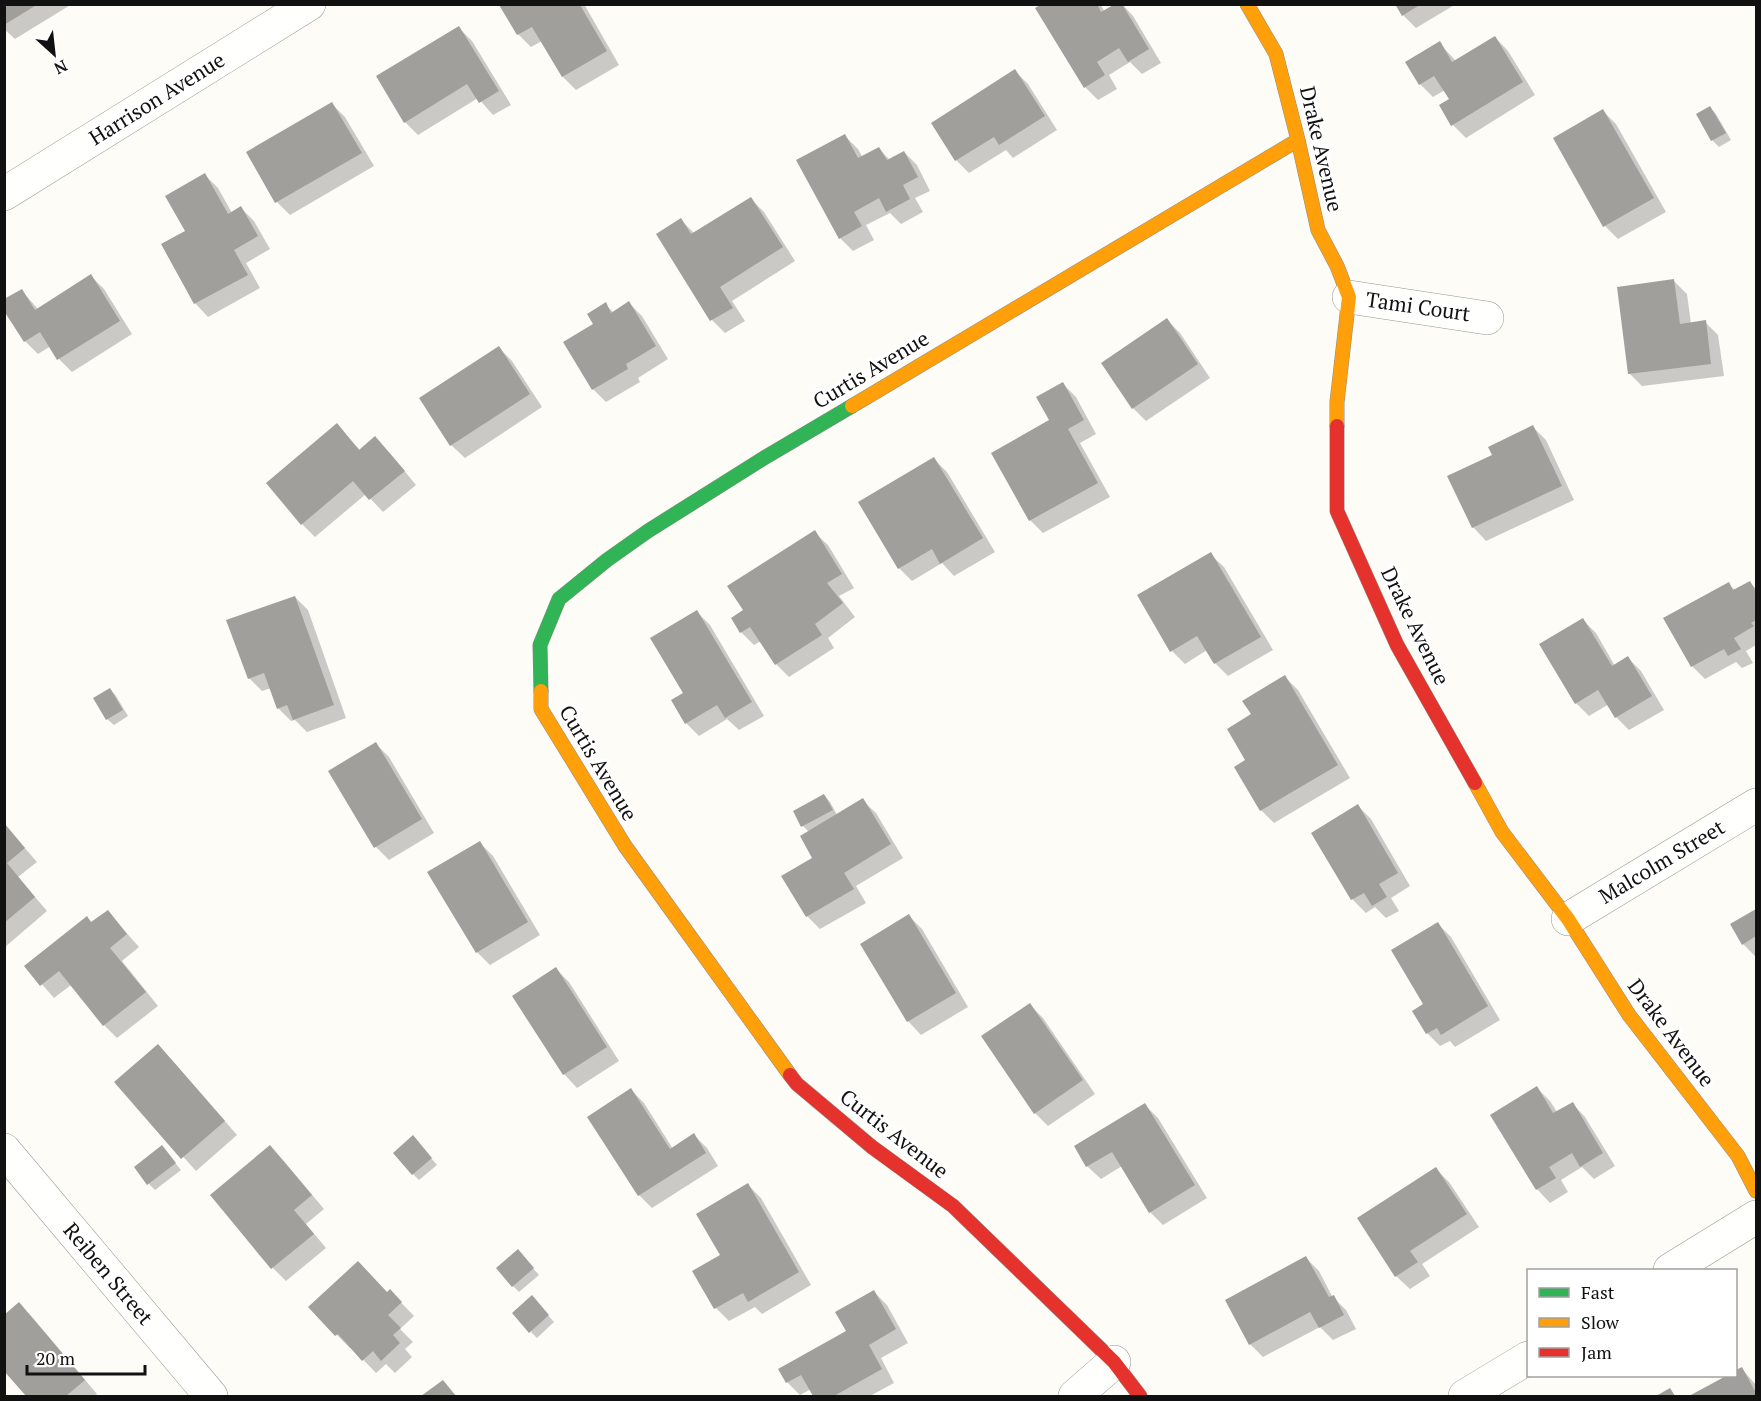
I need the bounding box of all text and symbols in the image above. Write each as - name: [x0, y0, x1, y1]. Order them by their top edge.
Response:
- north arrow: [24, 24, 84, 84]
- street label: Harrison Avenue: [83, 45, 230, 151]
- text: N: [50, 55, 71, 80]
- street label: Drake Avenue: [1294, 83, 1350, 214]
- street label: Tami Court: [1364, 285, 1472, 327]
- street label: Curtis Avenue: [807, 324, 934, 415]
- street label: Drake Avenue: [1375, 562, 1457, 689]
- street label: Curtis Avenue: [553, 699, 644, 826]
- street label: Malcolm Street: [1594, 813, 1730, 910]
- street label: Drake Avenue: [1622, 973, 1722, 1092]
- street label: Curtis Avenue: [835, 1082, 955, 1184]
- street label: Reiben Street: [58, 1216, 160, 1331]
- legend: [1527, 1269, 1737, 1377]
- text: Fast: [1581, 1280, 1615, 1304]
- text: Slow: [1581, 1310, 1620, 1334]
- scale bar: [27, 1338, 146, 1376]
- text: Jam: [1581, 1340, 1612, 1364]
- text: 20 m: [36, 1346, 76, 1370]

